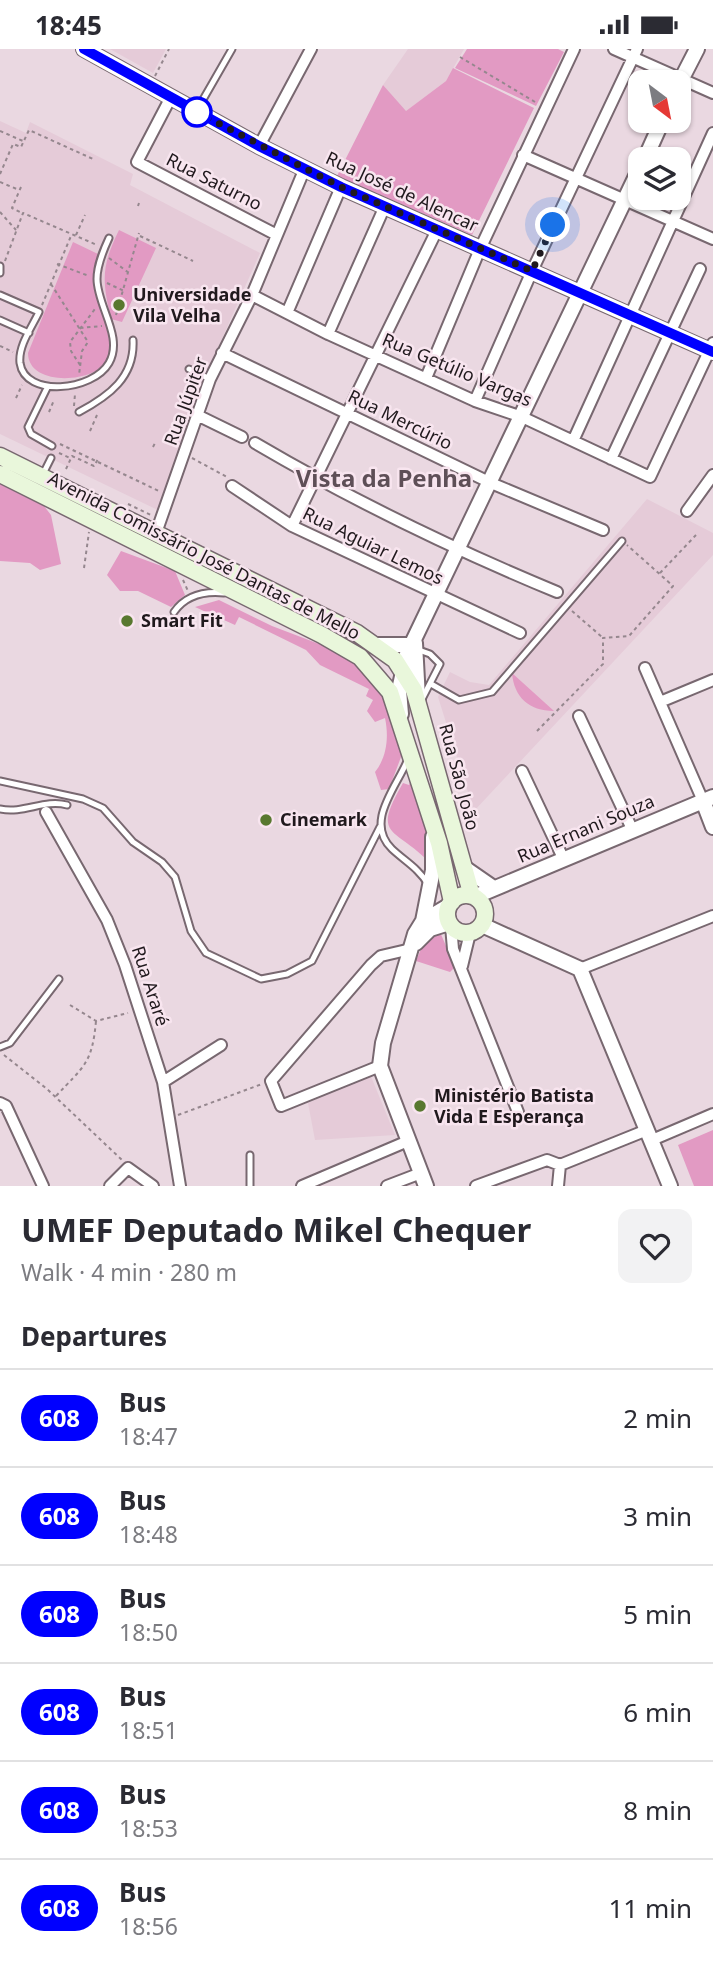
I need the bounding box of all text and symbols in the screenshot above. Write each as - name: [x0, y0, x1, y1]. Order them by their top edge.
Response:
- text: 18:45: [35, 7, 102, 43]
- north arrow: [628, 70, 691, 133]
- map controls: [628, 70, 691, 210]
- unlabelled marker: [182, 97, 212, 127]
- street label: Rua José de Alencar: [322, 145, 483, 237]
- street label: Rua Saturno: [163, 147, 266, 215]
- button: layers: [628, 147, 691, 210]
- your location: [535, 207, 570, 242]
- place label: Universidade Vila Velha: [133, 282, 251, 327]
- marker: Universidade Vila Velha: [111, 297, 127, 313]
- street label: Rua Getúlio Vargas: [379, 327, 536, 411]
- street label: Rua Júpiter: [158, 352, 212, 448]
- street label: Rua Mercúrio: [344, 383, 457, 455]
- district label: Vista da Penha: [296, 461, 472, 494]
- street label: Avenida Comissário José Dantas de Mello: [44, 466, 365, 645]
- street label: Rua Aguiar Lemos: [299, 501, 448, 590]
- place label: Smart Fit: [141, 608, 223, 632]
- marker: Smart Fit: [119, 613, 135, 629]
- street label: Rua São João: [434, 721, 486, 833]
- street label: Rua Ernani Souza: [513, 788, 658, 868]
- place label: Cinemark: [280, 807, 368, 831]
- marker: Cinemark: [258, 812, 274, 828]
- street label: Rua Araré: [127, 943, 175, 1029]
- place label: Ministério Batista Vida E Esperança: [434, 1083, 594, 1128]
- marker: Ministério Batista Vida E Esperança: [412, 1098, 428, 1114]
- text: UMEF Deputado Mikel Chequer: [21, 1207, 531, 1252]
- button: heart: [618, 1209, 692, 1283]
- text: Walk · 4 min · 280 m: [21, 1256, 237, 1288]
- text: Departures: [21, 1318, 167, 1354]
- text: Bus: [119, 1384, 166, 1420]
- text: 2 min: [623, 1400, 692, 1436]
- text: 608: [39, 1401, 80, 1434]
- text: 18:47: [119, 1420, 178, 1452]
- text: Bus: [119, 1482, 166, 1518]
- text: 3 min: [623, 1498, 692, 1534]
- text: 608: [39, 1499, 80, 1532]
- text: 18:48: [119, 1518, 178, 1550]
- text: Bus: [119, 1580, 166, 1616]
- text: 5 min: [623, 1596, 692, 1632]
- text: 608: [39, 1597, 80, 1630]
- text: 18:50: [119, 1616, 178, 1648]
- text: Bus: [119, 1678, 166, 1714]
- text: 6 min: [623, 1694, 692, 1730]
- text: 608: [39, 1695, 80, 1728]
- text: 18:51: [119, 1714, 178, 1746]
- text: Bus: [119, 1776, 166, 1812]
- text: 8 min: [623, 1792, 692, 1828]
- text: 608: [39, 1793, 80, 1826]
- text: 18:53: [119, 1812, 178, 1844]
- text: Bus: [119, 1874, 166, 1910]
- text: 11 min: [608, 1890, 692, 1926]
- text: 608: [39, 1891, 80, 1924]
- text: 18:56: [119, 1910, 178, 1942]

